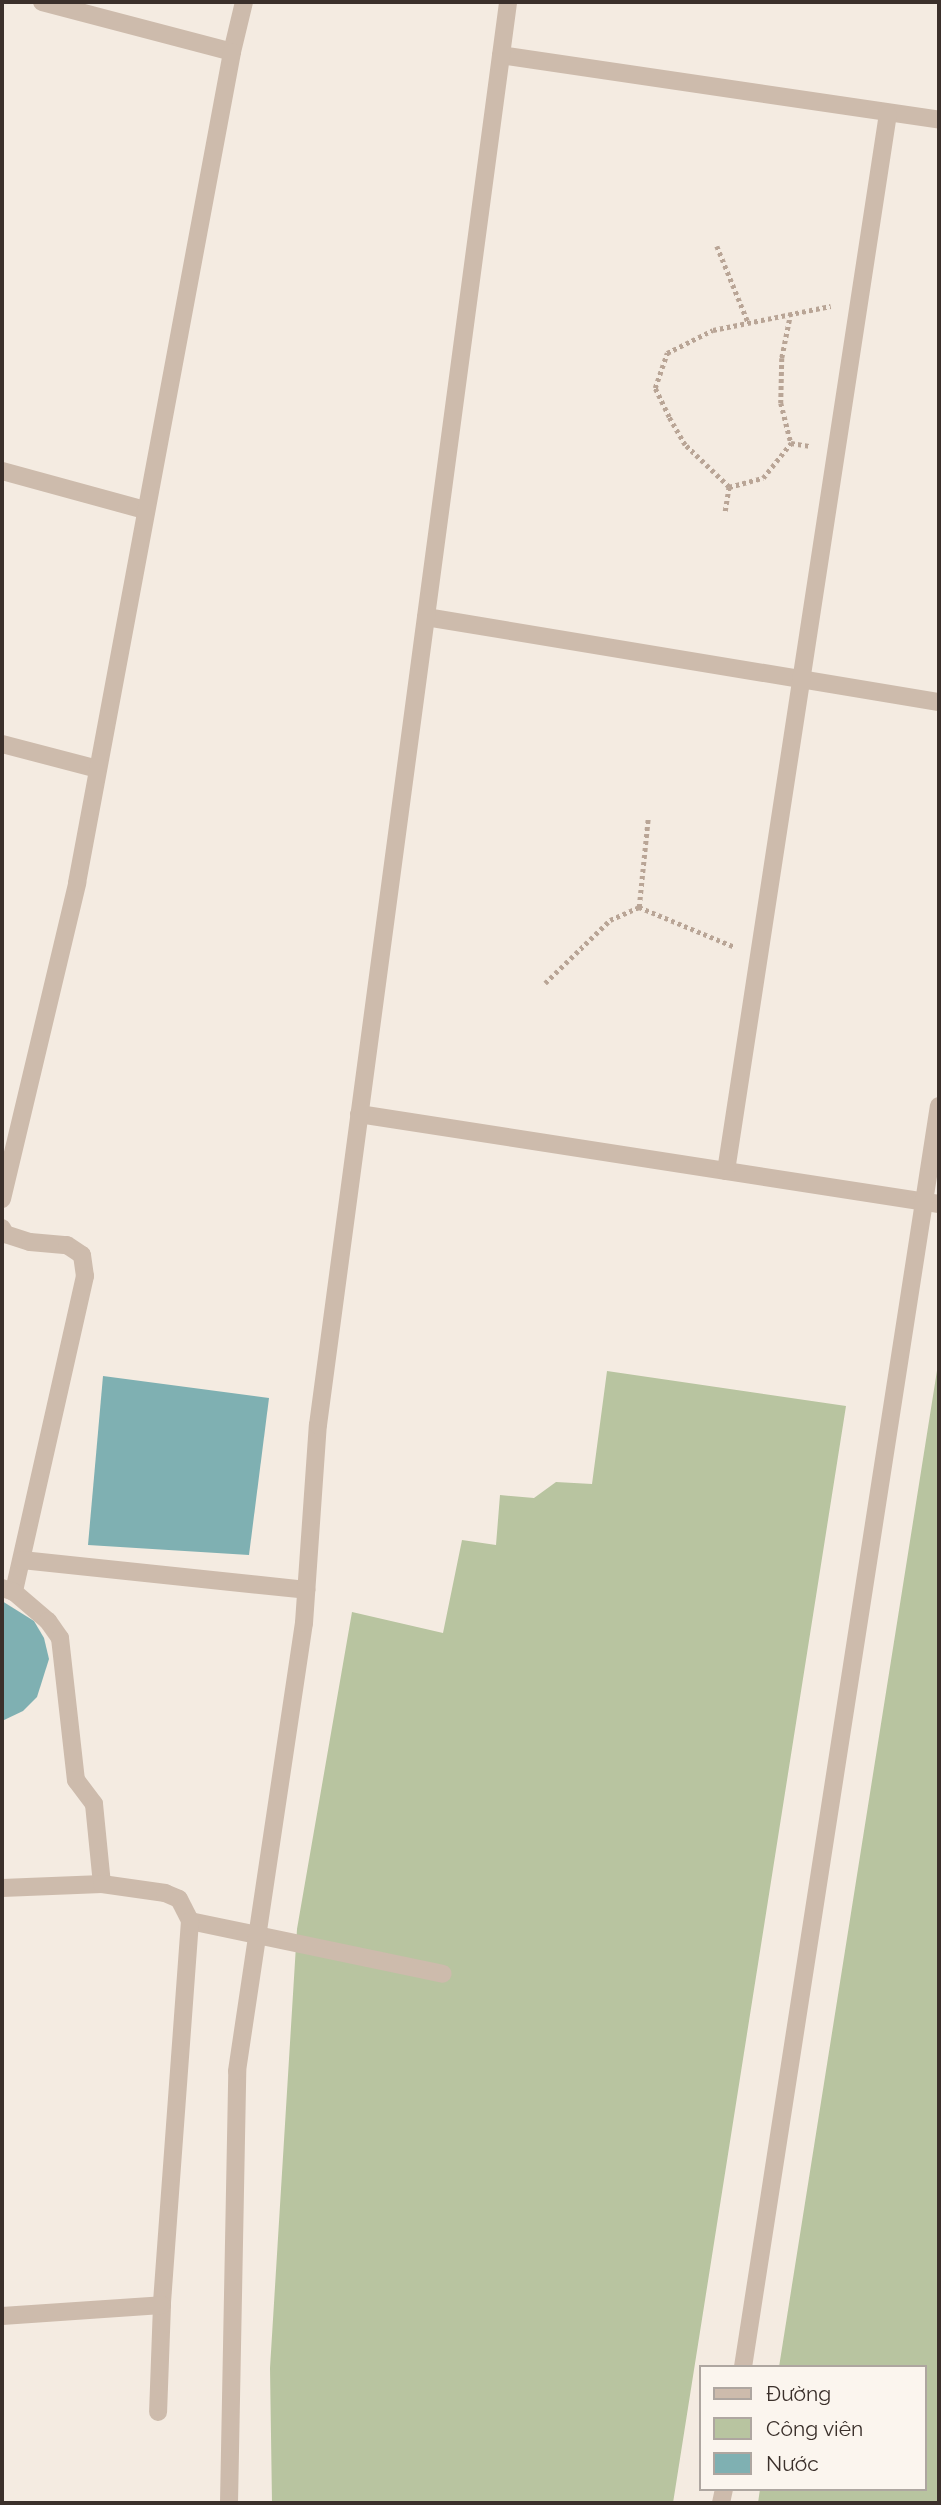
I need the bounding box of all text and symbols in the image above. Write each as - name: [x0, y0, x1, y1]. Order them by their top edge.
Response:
- legend: [699, 2365, 927, 2491]
- text: Đường: [766, 2381, 831, 2406]
- text: Công viên: [766, 2416, 863, 2441]
- text: Nước: [766, 2451, 819, 2476]

